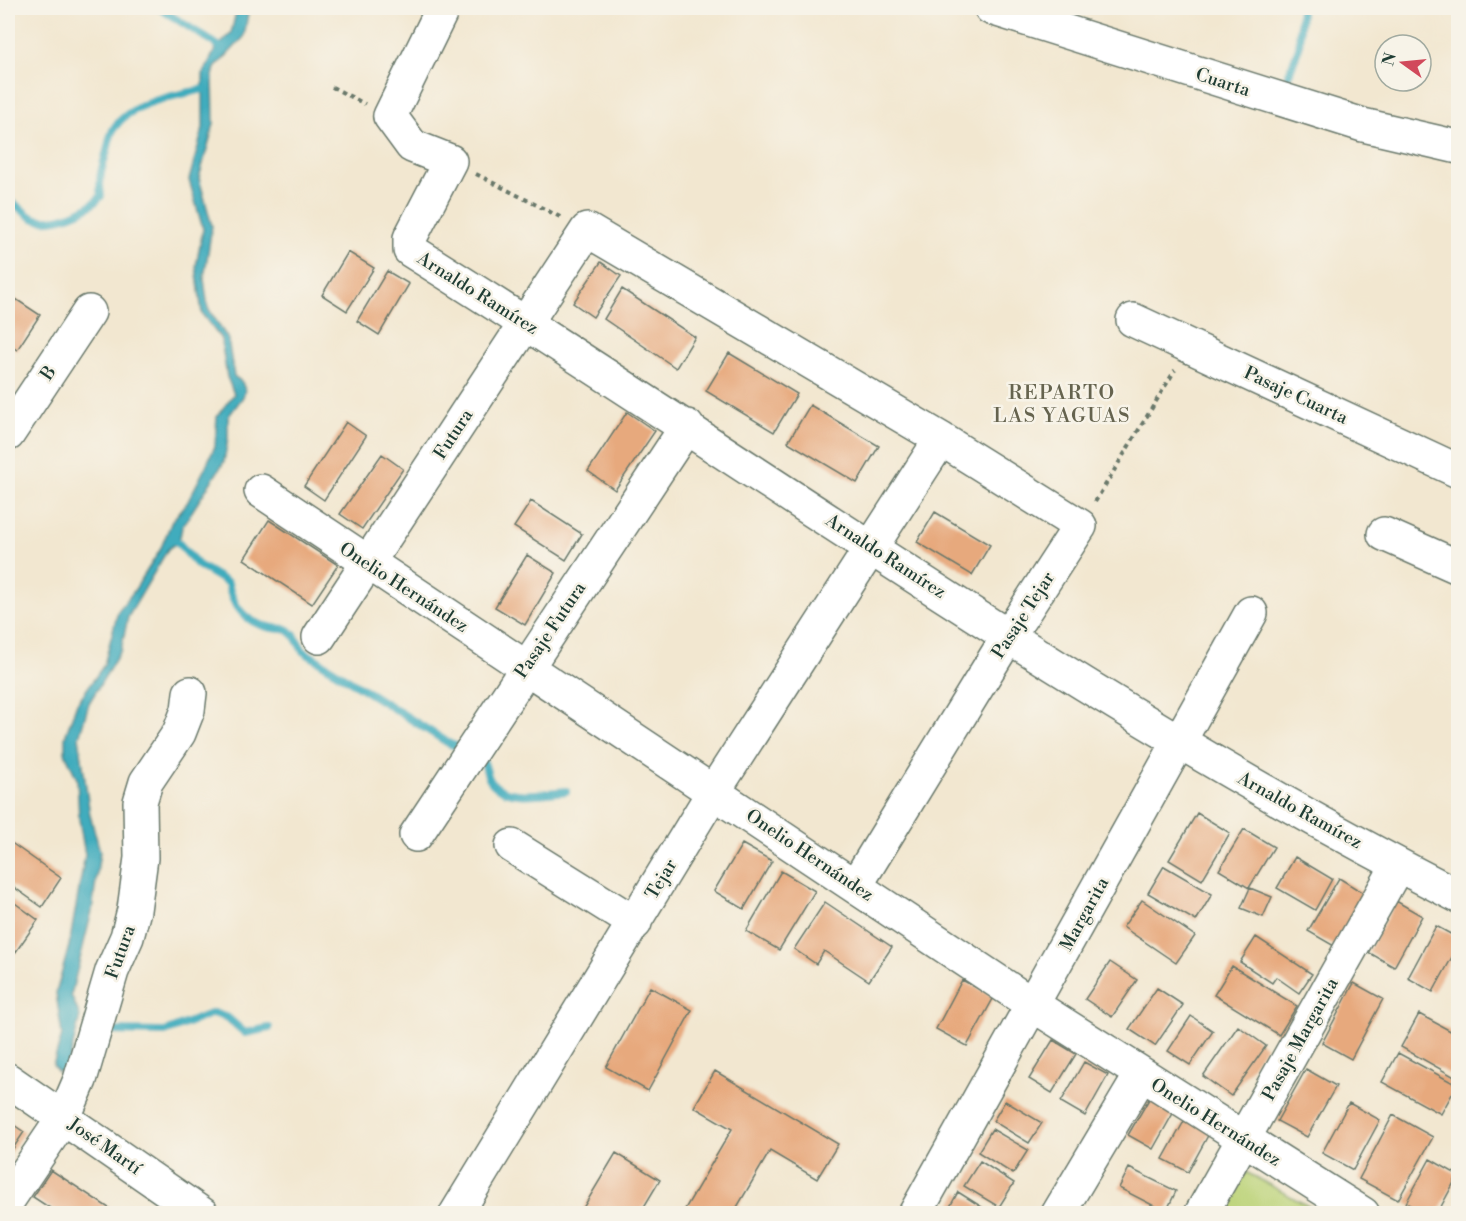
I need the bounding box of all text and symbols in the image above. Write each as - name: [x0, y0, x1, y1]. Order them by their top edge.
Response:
- north arrow: [1373, 33, 1433, 93]
- text: N: [1378, 50, 1401, 68]
- street label: Cuarta: [1193, 63, 1254, 102]
- street label: Arnaldo Ramírez: [412, 246, 543, 340]
- street label: Pasaje Cuarta: [1240, 361, 1352, 430]
- street label: B: [35, 362, 61, 386]
- district label: REPARTO LAS YAGUAS: [993, 381, 1131, 429]
- street label: Futura: [429, 404, 479, 464]
- street label: Arnaldo Ramírez: [820, 508, 950, 604]
- street label: Onelio Hernández: [335, 537, 473, 638]
- street label: Pasaje Tejar: [987, 567, 1060, 663]
- street label: Pasaje Futura: [510, 577, 592, 683]
- street label: Arnaldo Ramírez: [1233, 766, 1366, 854]
- street label: Onelio Hernández: [741, 804, 878, 907]
- street label: Tejar: [641, 855, 682, 904]
- street label: Margarita: [1055, 873, 1114, 955]
- street label: Futura: [100, 921, 141, 982]
- street label: Pasaje Margarita: [1257, 973, 1344, 1105]
- street label: Onelio Hernández: [1146, 1073, 1285, 1172]
- street label: José Martí: [63, 1112, 147, 1181]

